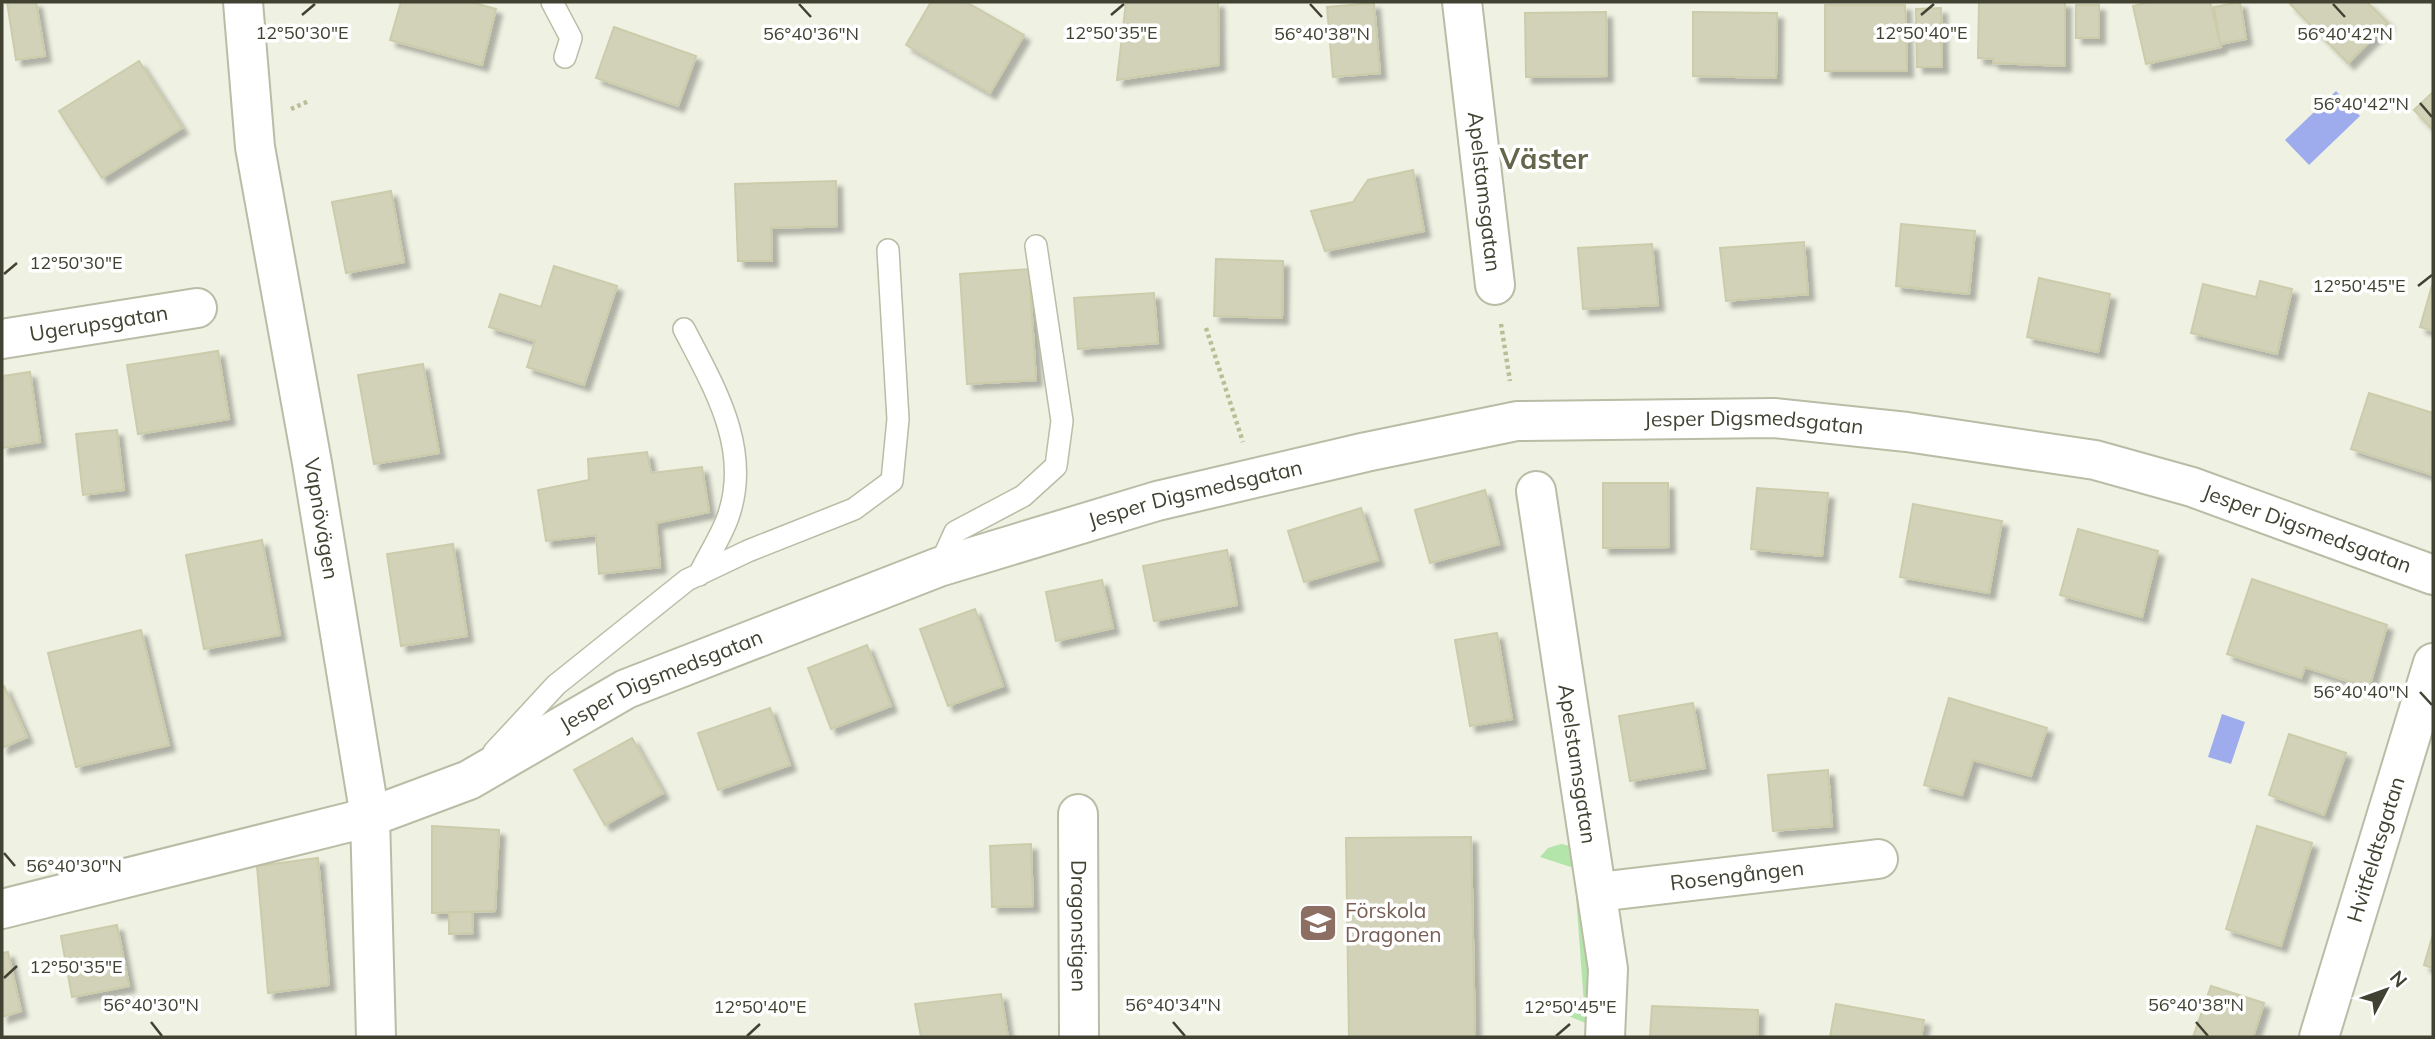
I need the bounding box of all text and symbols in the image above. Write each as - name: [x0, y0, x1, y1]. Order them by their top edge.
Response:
- text: 12°50'30"E: [255, 21, 349, 44]
- text: 12°50'35"E: [1064, 21, 1158, 44]
- text: 12°50'40"E: [1874, 21, 1968, 44]
- text: 56°40'36"N: [763, 22, 859, 45]
- text: 56°40'38"N: [1274, 22, 1370, 45]
- text: 56°40'42"N: [2297, 22, 2393, 45]
- text: 56°40'42"N: [2313, 92, 2409, 115]
- street label: Apelstamsgatan: [1463, 110, 1507, 273]
- district label: Väster: [1499, 141, 1588, 176]
- text: 12°50'30"E: [29, 251, 123, 274]
- text: 12°50'45"E: [2312, 274, 2406, 297]
- street label: Ugerupsgatan: [28, 299, 170, 346]
- street label: Jesper Digsmedsgatan: [1644, 404, 1865, 439]
- street label: Jesper Digsmedsgatan: [1085, 453, 1305, 533]
- street label: Vapnövägen: [299, 456, 345, 581]
- street label: Jesper Digsmedsgatan: [2200, 478, 2415, 578]
- street label: Jesper Digsmedsgatan: [554, 623, 766, 737]
- text: 56°40'40"N: [2313, 680, 2409, 703]
- street label: Apelstamsgatan: [1553, 682, 1603, 845]
- street label: Hvitfeldtsgatan: [2341, 773, 2410, 925]
- text: 56°40'30"N: [26, 854, 122, 877]
- street label: Rosengången: [1669, 854, 1805, 895]
- street label: Dragonstigen: [1066, 860, 1093, 992]
- place label: Förskola Dragonen: [1345, 897, 1442, 947]
- school or university icon: Förskola Dragonen: [1297, 902, 1339, 944]
- text: 12°50'35"E: [29, 955, 123, 978]
- north arrow: [2351, 955, 2421, 1025]
- text: N: [2385, 966, 2413, 992]
- text: 56°40'30"N: [103, 993, 199, 1016]
- text: 56°40'34"N: [1125, 993, 1221, 1016]
- text: 56°40'38"N: [2148, 993, 2244, 1016]
- text: 12°50'40"E: [713, 995, 807, 1018]
- text: 12°50'45"E: [1523, 995, 1617, 1018]

